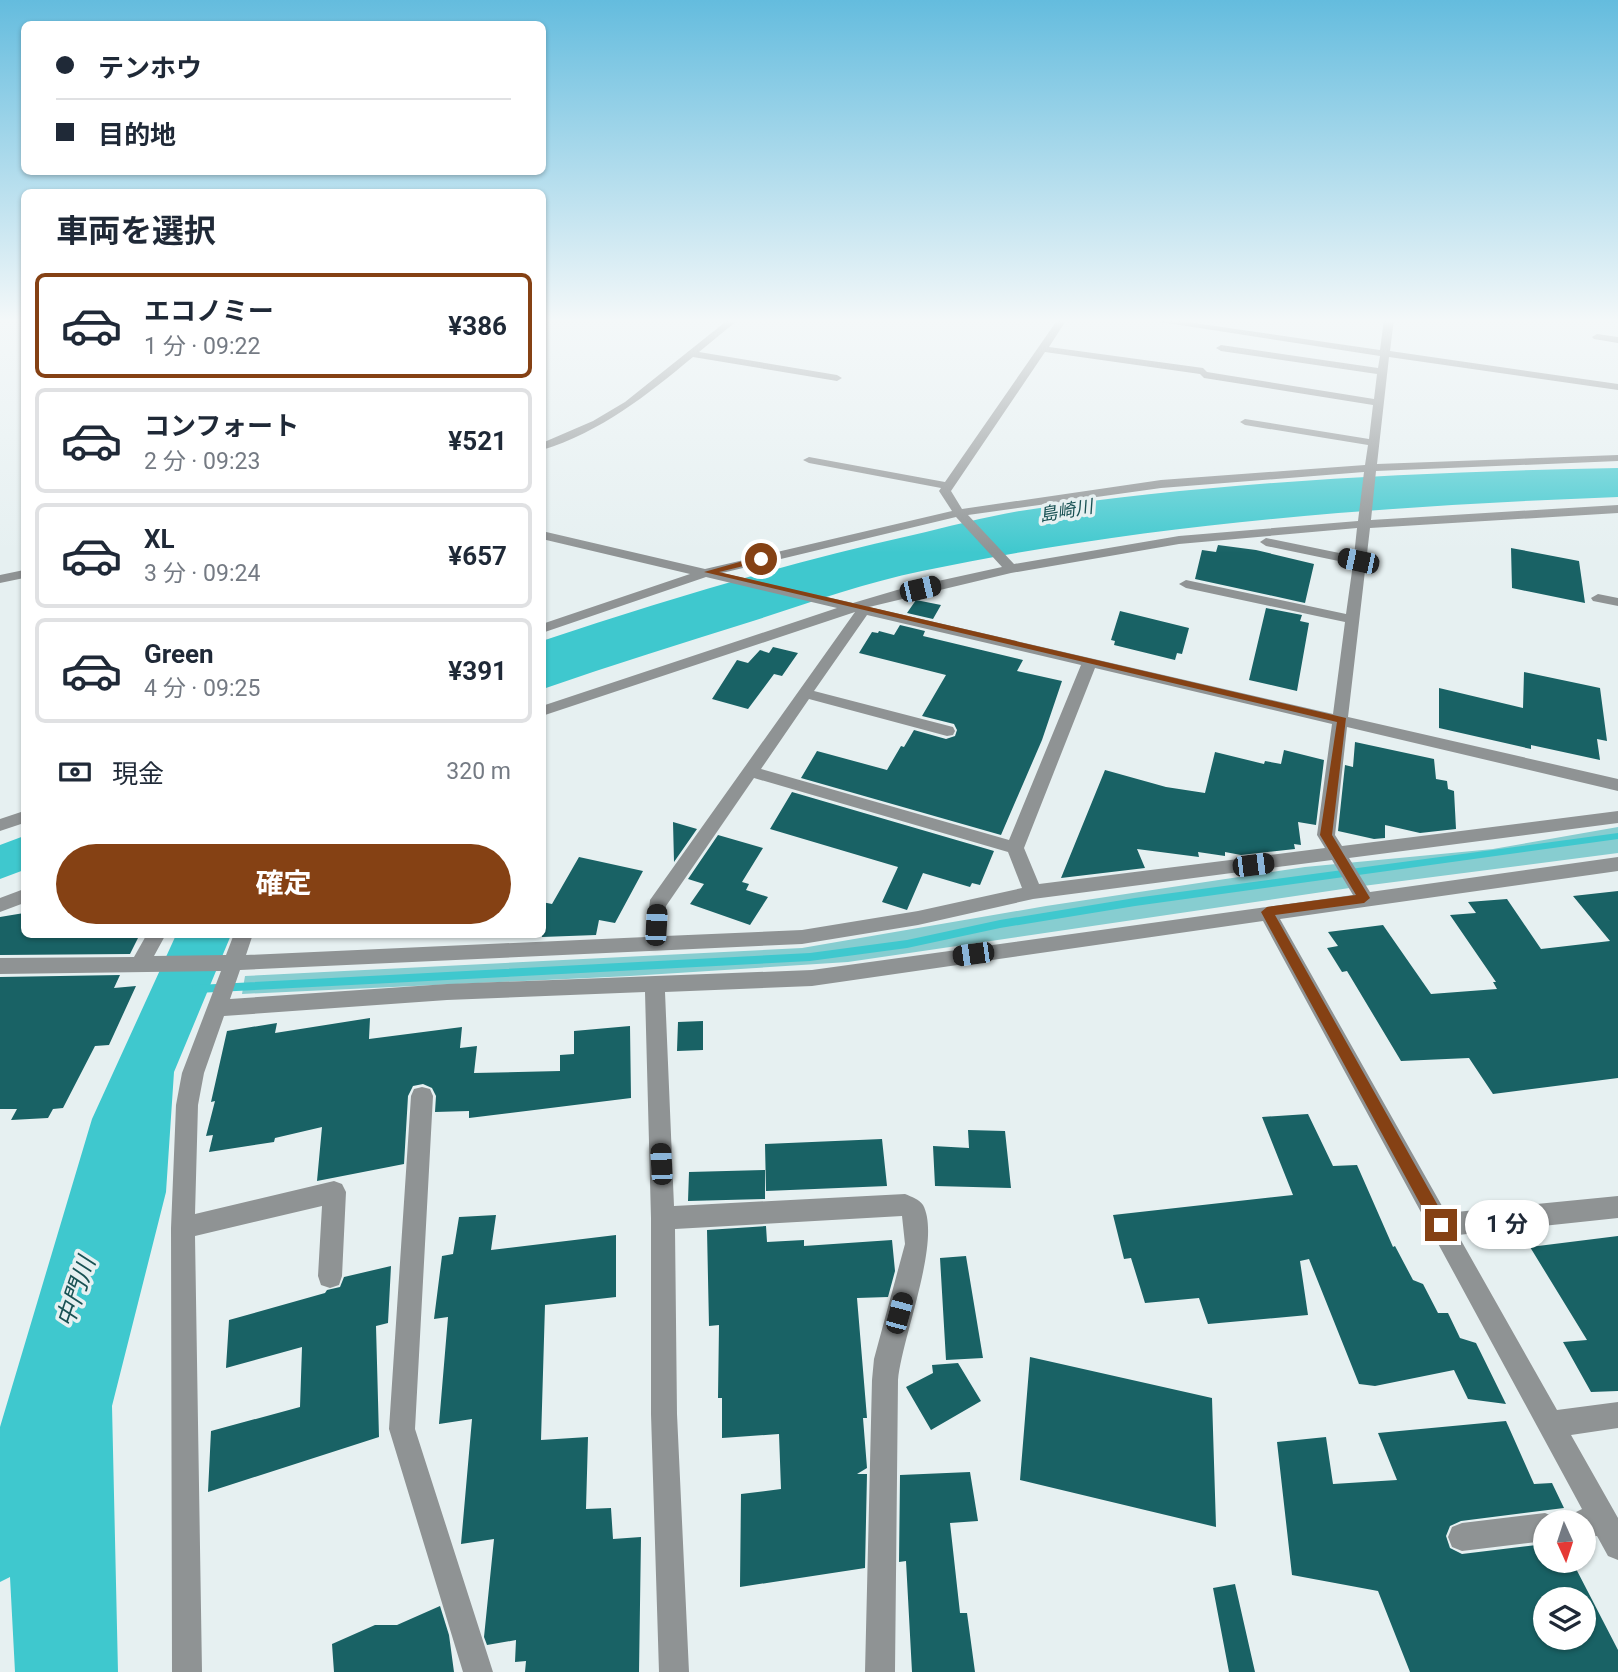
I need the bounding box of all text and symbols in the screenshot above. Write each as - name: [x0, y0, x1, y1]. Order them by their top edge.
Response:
- text: テンホウ: [98, 53, 202, 83]
- text: 目的地: [98, 120, 176, 150]
- text: 車両を選択: [56, 212, 216, 250]
- icon: car: [60, 294, 123, 357]
- text: エコノミー: [144, 296, 274, 326]
- text: ¥386: [448, 311, 507, 341]
- text: 1 分 · 09:22: [144, 333, 260, 360]
- icon: car: [60, 409, 123, 472]
- text: コンフォート: [144, 411, 299, 441]
- text: ¥521: [448, 426, 507, 456]
- text: 2 分 · 09:23: [144, 448, 260, 475]
- water label: 島崎川: [1038, 495, 1096, 526]
- icon: car: [60, 524, 123, 587]
- text: XL: [144, 524, 175, 554]
- text: ¥657: [448, 541, 507, 571]
- route start: [745, 543, 777, 575]
- car: [1336, 546, 1381, 576]
- text: 3 分 · 09:24: [144, 560, 260, 587]
- car: [898, 574, 943, 604]
- icon: car: [60, 639, 123, 702]
- text: Green: [144, 639, 214, 669]
- text: ¥391: [448, 656, 507, 686]
- text: 4 分 · 09:25: [144, 675, 260, 702]
- icon: cash: [56, 753, 94, 791]
- text: 320 m: [446, 758, 511, 785]
- text: 現金: [112, 759, 164, 789]
- button: 確定: [56, 844, 511, 924]
- car: [1231, 852, 1276, 878]
- car: [645, 903, 668, 947]
- car: [951, 941, 996, 967]
- car: [650, 1142, 673, 1186]
- callout: 1 分: [1466, 1200, 1550, 1250]
- route end: [1425, 1209, 1457, 1241]
- text: 1 分: [1486, 1211, 1528, 1238]
- water label: 中門川: [51, 1251, 102, 1331]
- car: [884, 1290, 915, 1336]
- north arrow: [1533, 1510, 1596, 1573]
- map controls: [1533, 1510, 1596, 1650]
- button: layers: [1533, 1587, 1596, 1650]

